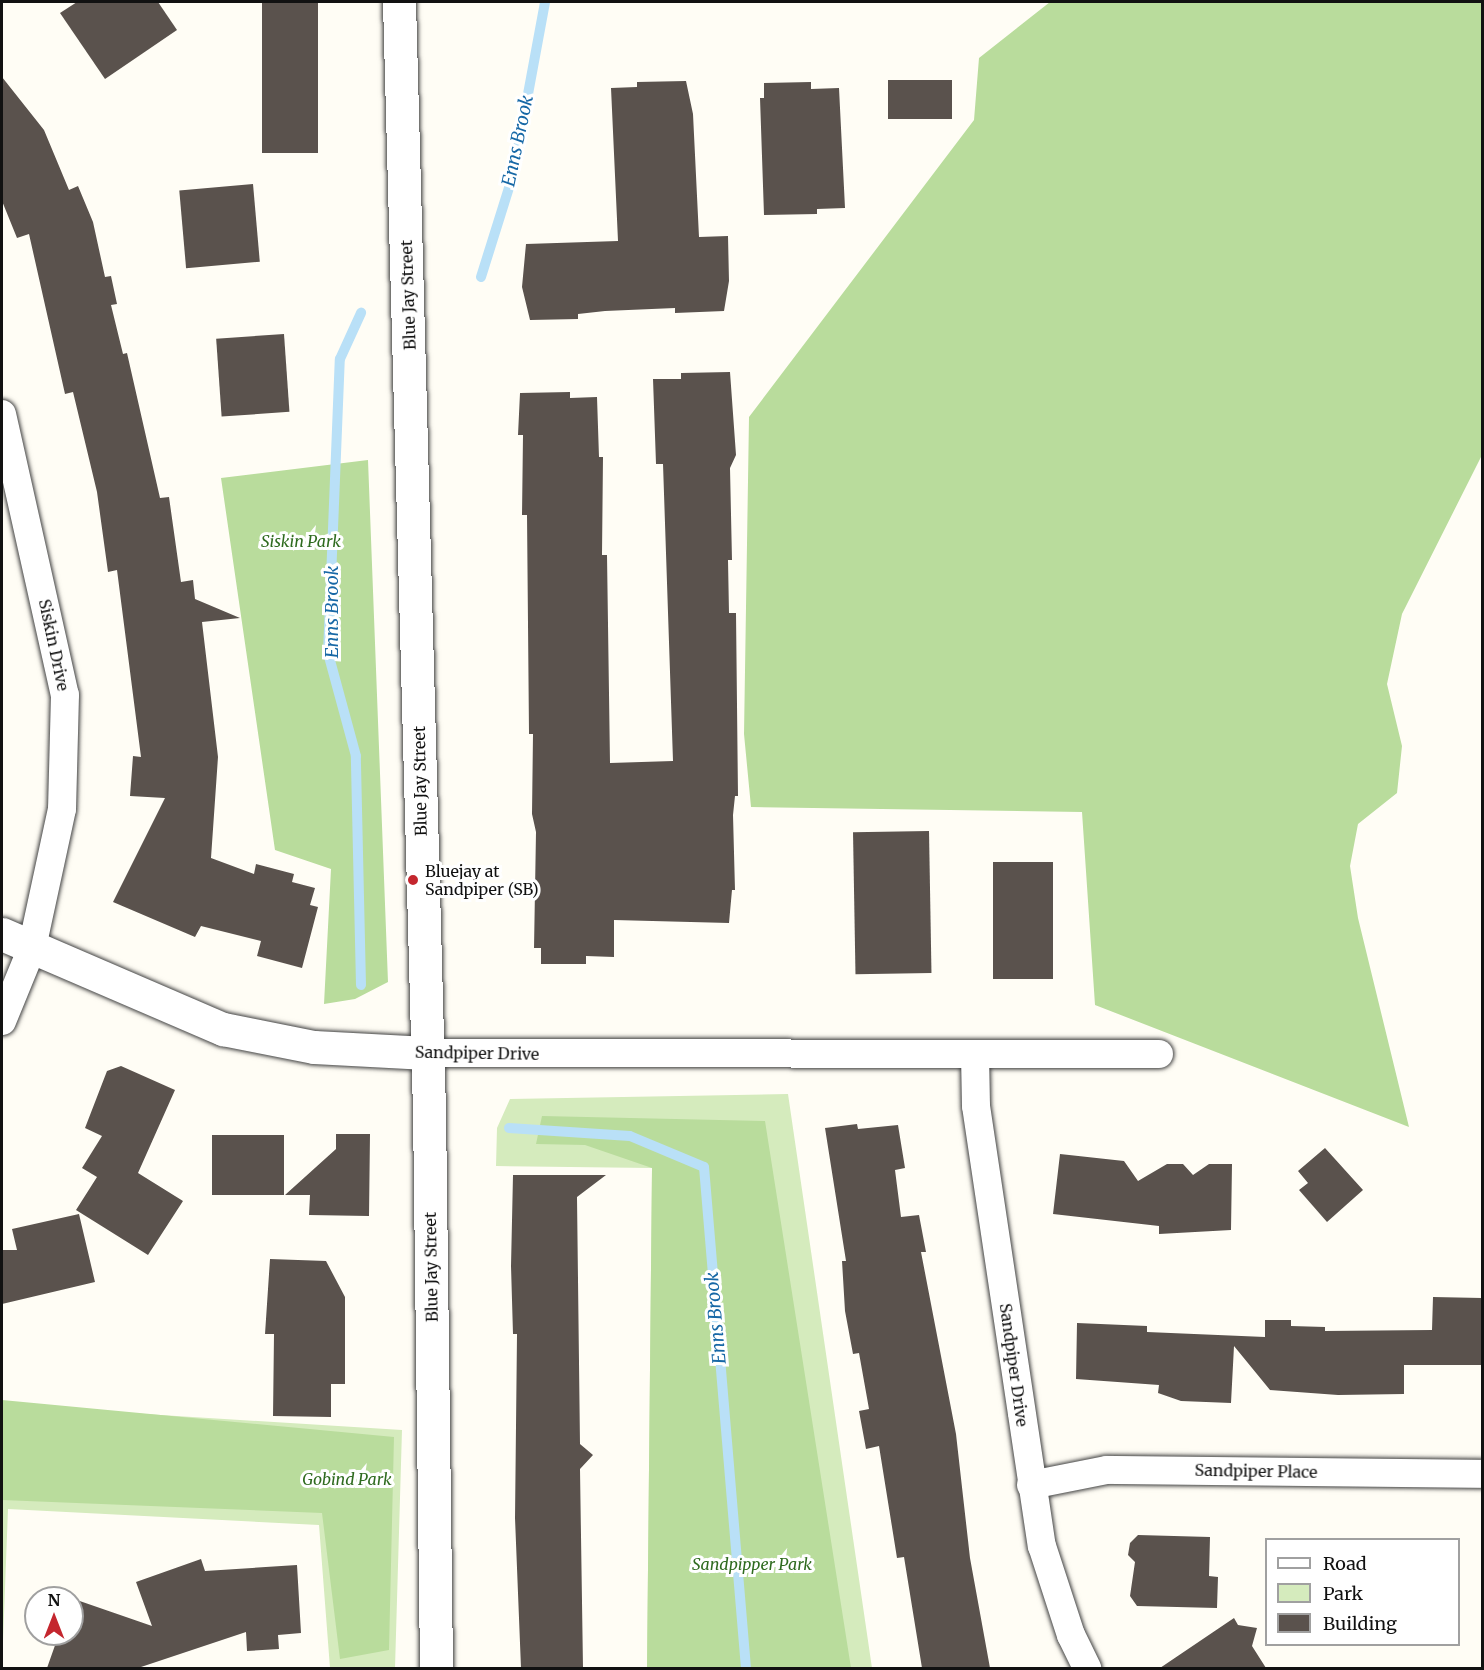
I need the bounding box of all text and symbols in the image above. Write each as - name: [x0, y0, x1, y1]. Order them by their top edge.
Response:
- water label: Enns Brook: [498, 93, 538, 189]
- street label: Blue Jay Street: [396, 240, 420, 350]
- park label: Siskin Park: [261, 531, 341, 551]
- water label: Enns Brook: [321, 566, 343, 658]
- street label: Siskin Drive: [35, 597, 73, 693]
- street label: Blue Jay Street: [409, 726, 431, 836]
- place label: Bluejay at Sandpiper (SB): [425, 861, 539, 899]
- marker: Bluejay at Sandpiper (SB): [406, 873, 420, 887]
- street label: Sandpiper Drive: [415, 1042, 539, 1064]
- street label: Blue Jay Street: [420, 1212, 442, 1322]
- water label: Enns Brook: [701, 1271, 731, 1365]
- street label: Sandpiper Drive: [996, 1302, 1032, 1428]
- street label: Sandpiper Place: [1194, 1460, 1318, 1482]
- park label: Gobind Park: [302, 1469, 392, 1489]
- legend: [1265, 1538, 1460, 1646]
- text: Road: [1323, 1552, 1367, 1575]
- park label: Sandpipper Park: [692, 1554, 812, 1574]
- text: Park: [1323, 1582, 1363, 1605]
- north arrow: [24, 1586, 84, 1646]
- text: N: [48, 1590, 60, 1610]
- text: Building: [1323, 1612, 1397, 1635]

